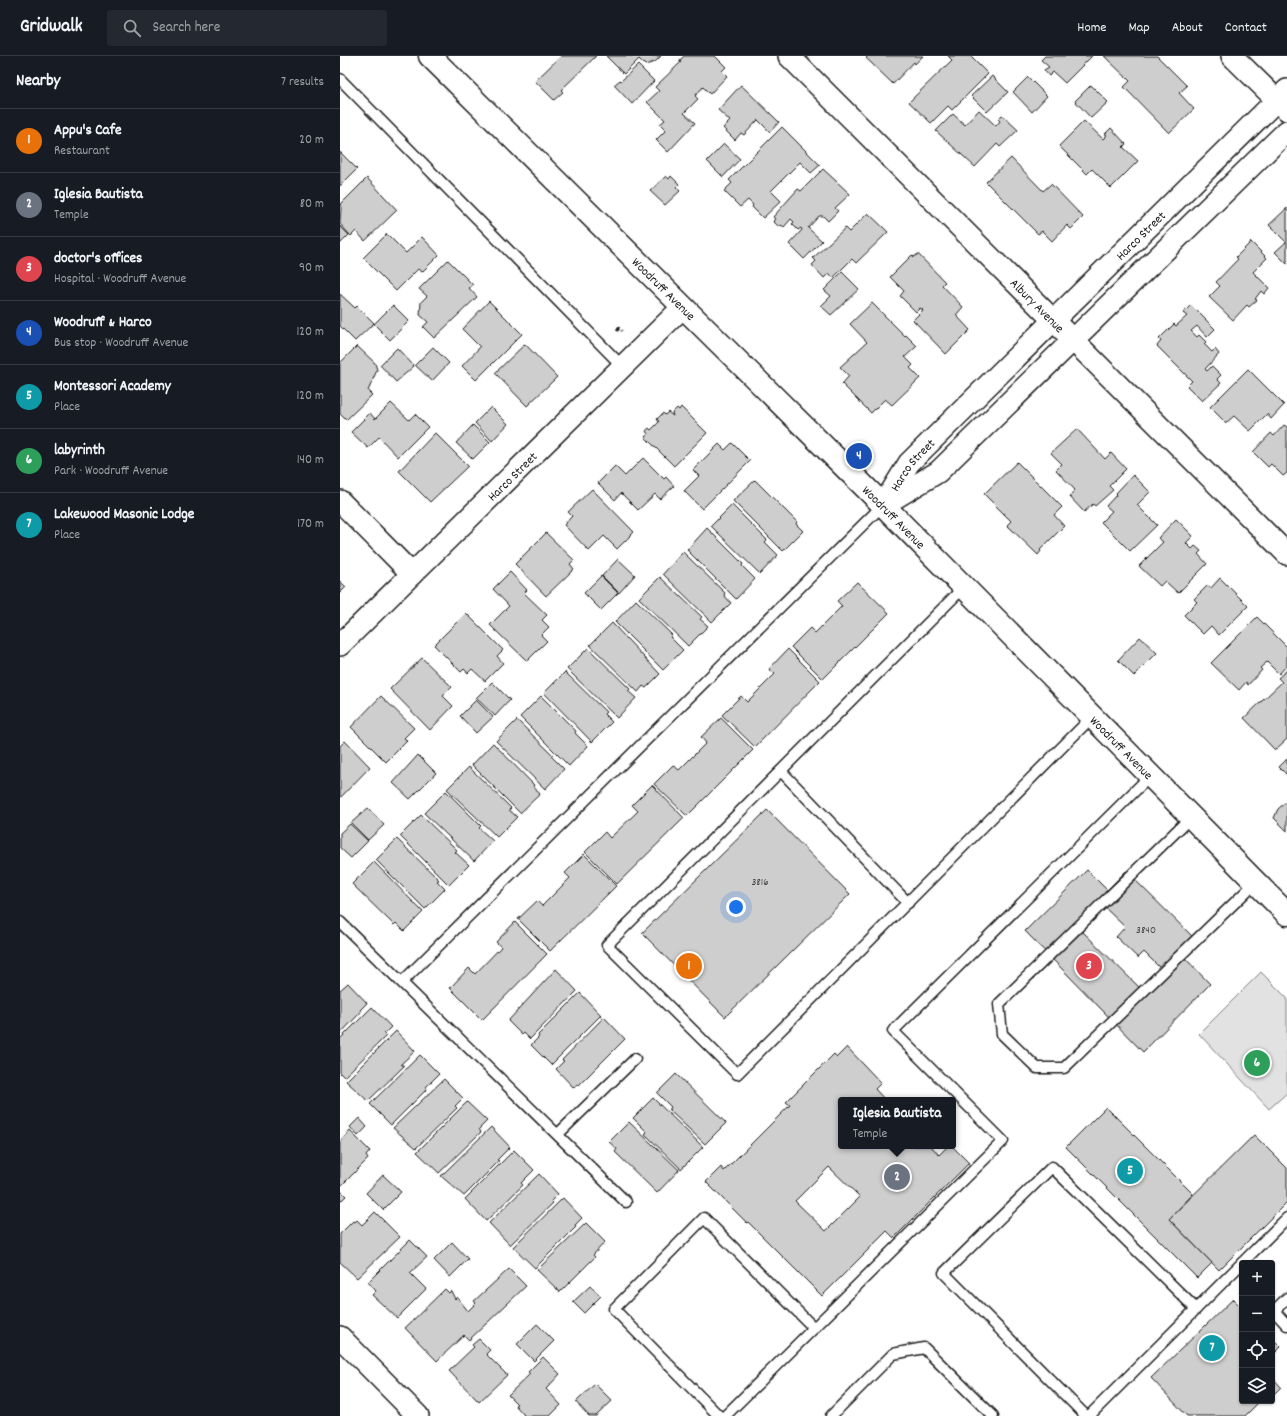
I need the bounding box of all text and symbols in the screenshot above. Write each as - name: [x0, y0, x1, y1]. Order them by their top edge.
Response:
- search box: [107, 10, 387, 46]
- text: Gridwalk: [20, 14, 83, 41]
- icon: search: [121, 17, 143, 39]
- text: Search here: [153, 17, 220, 39]
- text: Home: [1077, 18, 1106, 38]
- text: Map: [1128, 18, 1150, 38]
- text: About: [1172, 18, 1203, 38]
- text: Contact: [1225, 18, 1267, 38]
- text: Nearby: [16, 70, 60, 94]
- text: 7 results: [281, 73, 324, 92]
- text: Appu's Cafe: [54, 120, 122, 142]
- text: 1: [28, 131, 30, 150]
- text: 20 m: [299, 131, 324, 150]
- text: Restaurant: [54, 142, 110, 161]
- text: Iglesia Bautista: [54, 184, 143, 206]
- text: 2: [26, 195, 32, 214]
- text: 80 m: [300, 195, 324, 214]
- text: Temple: [54, 206, 89, 225]
- street label: Harco Street: [1113, 208, 1171, 266]
- text: doctor's offices: [54, 248, 142, 270]
- street label: Woodruff Avenue: [626, 254, 699, 326]
- text: 3: [26, 259, 32, 278]
- text: 90 m: [299, 259, 324, 278]
- text: Hospital · Woodruff Avenue: [54, 270, 186, 289]
- street label: Albury Avenue: [1005, 275, 1068, 338]
- text: Woodruff & Harco: [54, 312, 152, 334]
- text: 4: [26, 323, 32, 342]
- text: 120 m: [296, 323, 324, 342]
- text: Bus stop · Woodruff Avenue: [54, 334, 188, 353]
- text: Montessori Academy: [54, 376, 171, 398]
- text: 5: [26, 387, 32, 406]
- text: 120 m: [296, 387, 324, 406]
- text: Place: [54, 398, 80, 417]
- street label: Harco Street: [887, 435, 941, 496]
- text: labyrinth: [54, 440, 105, 462]
- pin: 4: [846, 441, 872, 471]
- street label: Harco Street: [484, 449, 543, 507]
- text: 6: [26, 451, 32, 470]
- text: 140 m: [297, 451, 324, 470]
- text: Park · Woodruff Avenue: [54, 462, 168, 481]
- street label: Woodruff Avenue: [857, 482, 929, 555]
- text: Lakewood Masonic Lodge: [54, 504, 194, 526]
- text: 7: [27, 515, 31, 534]
- text: 170 m: [297, 515, 324, 534]
- text: Place: [54, 526, 80, 545]
- street label: Woodruff Avenue: [1084, 713, 1156, 785]
- house number: 3816: [751, 875, 769, 891]
- your location: [726, 897, 746, 917]
- house number: 3840: [1136, 923, 1156, 939]
- pin: 1: [676, 951, 702, 981]
- pin: 3: [1076, 951, 1102, 981]
- pin: 6: [1244, 1048, 1270, 1078]
- popup: [838, 1097, 956, 1149]
- text: Iglesia Bautista: [853, 1103, 941, 1125]
- text: Temple: [853, 1125, 887, 1144]
- pin: 5: [1117, 1156, 1143, 1186]
- pin: 2: [884, 1162, 910, 1192]
- map controls: [1239, 1260, 1275, 1404]
- button: +: [1239, 1260, 1275, 1296]
- button: −: [1239, 1296, 1275, 1332]
- button: locate: [1239, 1332, 1275, 1368]
- pin: 7: [1199, 1333, 1225, 1363]
- button: layers: [1239, 1368, 1275, 1404]

